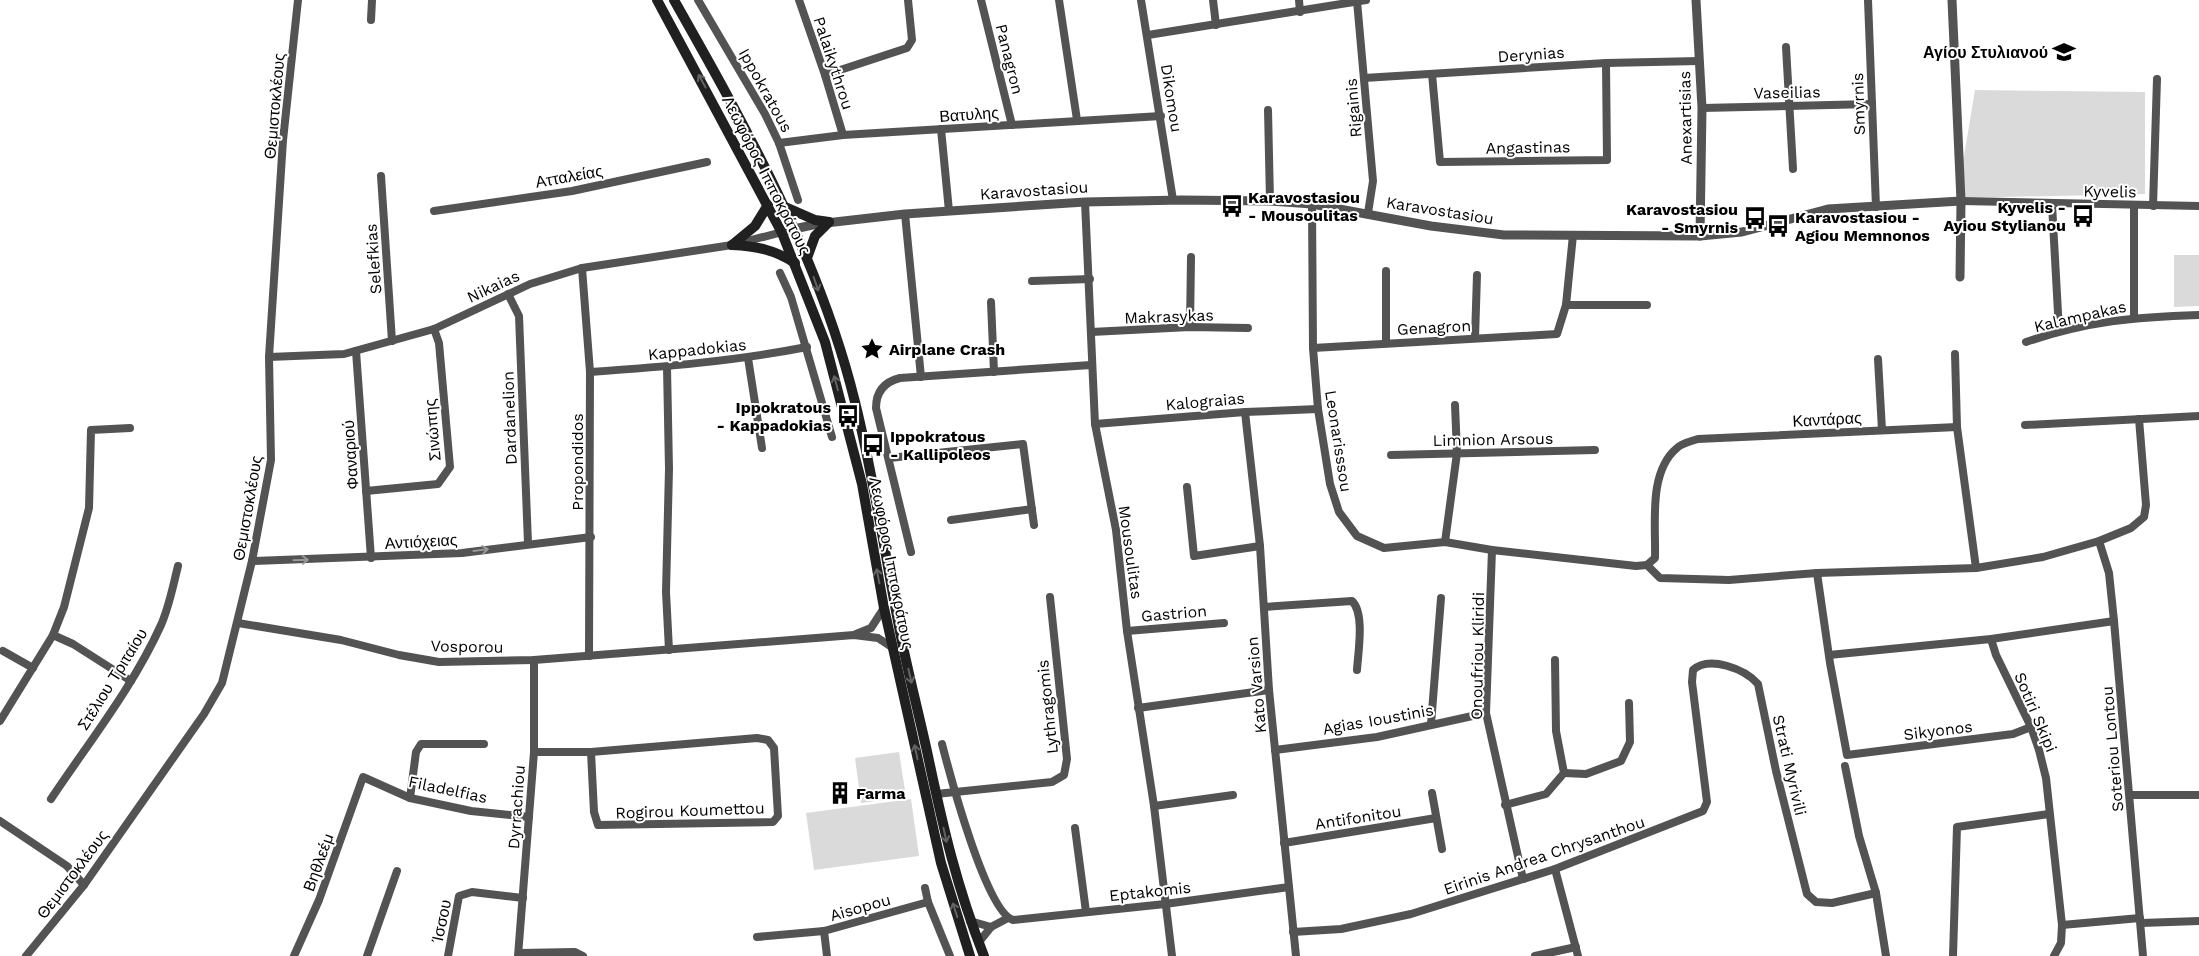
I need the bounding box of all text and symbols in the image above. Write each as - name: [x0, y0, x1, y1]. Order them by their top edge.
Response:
- street label: Palaikythrou: [810, 14, 858, 112]
- street label: Panagron: [992, 22, 1027, 96]
- school or university icon: Αγίου Στυλιανού: [2051, 39, 2077, 65]
- street label: Derynias: [1497, 43, 1565, 66]
- place label: Αγίου Στυλιανού: [1923, 43, 2048, 62]
- street label: Ippokratous: [735, 45, 796, 136]
- street label: Θεμιστοκλέους: [260, 52, 289, 160]
- street label: Dikomou: [1157, 63, 1186, 134]
- street label: Anexartisias: [1675, 71, 1696, 165]
- street label: Smyrnis: [1848, 72, 1869, 136]
- one-way arrow: [697, 74, 707, 89]
- street label: Rigainis: [1341, 78, 1366, 138]
- street label: Vaseilias: [1753, 82, 1821, 103]
- street label: Λεωφόρος Ιπποκράτους: [718, 93, 815, 258]
- street label: Βατυλης: [939, 103, 1000, 126]
- street label: Angastinas: [1485, 137, 1571, 158]
- street label: Ατταλείας: [534, 161, 604, 192]
- street label: Karavostasiou: [979, 177, 1089, 204]
- street label: Kyvelis: [2083, 182, 2137, 201]
- place label: Karavostasiou - Mousoulitas: [1248, 188, 1360, 225]
- bus stop icon: Karavostasiou - Mousoulitas: [1219, 193, 1245, 219]
- street label: Karavostasiou: [1385, 193, 1495, 228]
- place label: Kyvelis - Ayiou Stylianou: [1944, 198, 2066, 235]
- place label: Karavostasiou - Smyrnis: [1626, 200, 1738, 237]
- bus stop icon: Kyvelis - Ayiou Stylianou: [2070, 203, 2096, 229]
- bus stop icon: Karavostasiou - Smyrnis: [1742, 205, 1768, 231]
- place label: Karavostasiou - Agiou Memnonos: [1795, 208, 1930, 245]
- bus stop icon: Karavostasiou - Agiou Memnonos: [1765, 213, 1791, 239]
- street label: Selefkias: [362, 223, 385, 295]
- street label: Nikaias: [464, 266, 522, 307]
- one-way arrow: [812, 275, 821, 291]
- street label: Kalampakas: [2032, 297, 2128, 336]
- street label: Makrasykas: [1124, 305, 1214, 328]
- street label: Genagron: [1397, 316, 1472, 339]
- street label: Kappadokias: [647, 335, 747, 364]
- place icon: Airplane Crash: [859, 336, 885, 362]
- place label: Airplane Crash: [889, 340, 1005, 359]
- street label: Dardanelion: [498, 371, 521, 465]
- one-way arrow: [831, 376, 841, 392]
- street label: Kalograias: [1165, 389, 1245, 414]
- street label: Leonarisssou: [1321, 389, 1356, 493]
- street label: Σινώπης: [420, 398, 445, 462]
- place label: Ippokratous - Kappadokias: [717, 398, 831, 435]
- bus stop icon: Ippokratous - Kappadokias: [835, 403, 861, 429]
- street label: Καντάρας: [1792, 408, 1862, 431]
- street label: Propondidos: [568, 413, 587, 511]
- street label: Φαναριού: [339, 420, 362, 490]
- place label: Ippokratous - Kallipoleos: [890, 427, 991, 464]
- street label: Limnion Arsous: [1433, 429, 1553, 450]
- bus stop icon: Ippokratous - Kallipoleos: [860, 432, 886, 458]
- street label: Θεμιστοκλέους: [229, 454, 266, 562]
- street label: Λεωφόρος Ιπποκράτους: [865, 475, 918, 651]
- street label: Mousoulitas: [1115, 504, 1146, 600]
- street label: Αντιόχειας: [384, 530, 458, 553]
- one-way arrow: [473, 545, 489, 555]
- one-way arrow: [292, 555, 309, 565]
- one-way arrow: [873, 568, 883, 584]
- street label: Onoufriou Kliridi: [1467, 592, 1488, 720]
- street label: Gastrion: [1140, 601, 1208, 626]
- street label: Στέλιου Τριταίου: [74, 625, 151, 734]
- street label: Vosporou: [430, 636, 504, 657]
- street label: Kato Varsion: [1243, 636, 1270, 734]
- street label: Lythragomis: [1033, 659, 1062, 755]
- one-way arrow: [906, 668, 915, 684]
- street label: Sotiri Skipi: [2010, 669, 2061, 755]
- street label: Soteriou Lontou: [2098, 685, 2127, 813]
- street label: Agias Ioustinis: [1321, 700, 1435, 739]
- street label: Strati Myrivili: [1769, 713, 1810, 817]
- street label: Sikyonos: [1903, 717, 1974, 744]
- one-way arrow: [911, 744, 920, 760]
- street label: Dyrrachiou: [504, 764, 529, 850]
- street label: Filadelfias: [407, 772, 489, 807]
- building icon: Farma: [827, 780, 853, 806]
- place label: Farma: [856, 784, 906, 803]
- street label: Rogirou Koumettou: [615, 798, 765, 823]
- street label: Antifonitou: [1313, 801, 1403, 834]
- street label: Eirinis Andrea Chrysanthou: [1441, 812, 1647, 899]
- street label: Θεμιστοκλέους: [33, 826, 112, 923]
- one-way arrow: [941, 827, 950, 843]
- street label: Βηθλεέμ: [299, 831, 338, 894]
- street label: Eptakomis: [1108, 878, 1192, 905]
- street label: Aisopou: [828, 890, 893, 925]
- street label: Ίσσου: [427, 898, 455, 945]
- one-way arrow: [949, 902, 959, 918]

